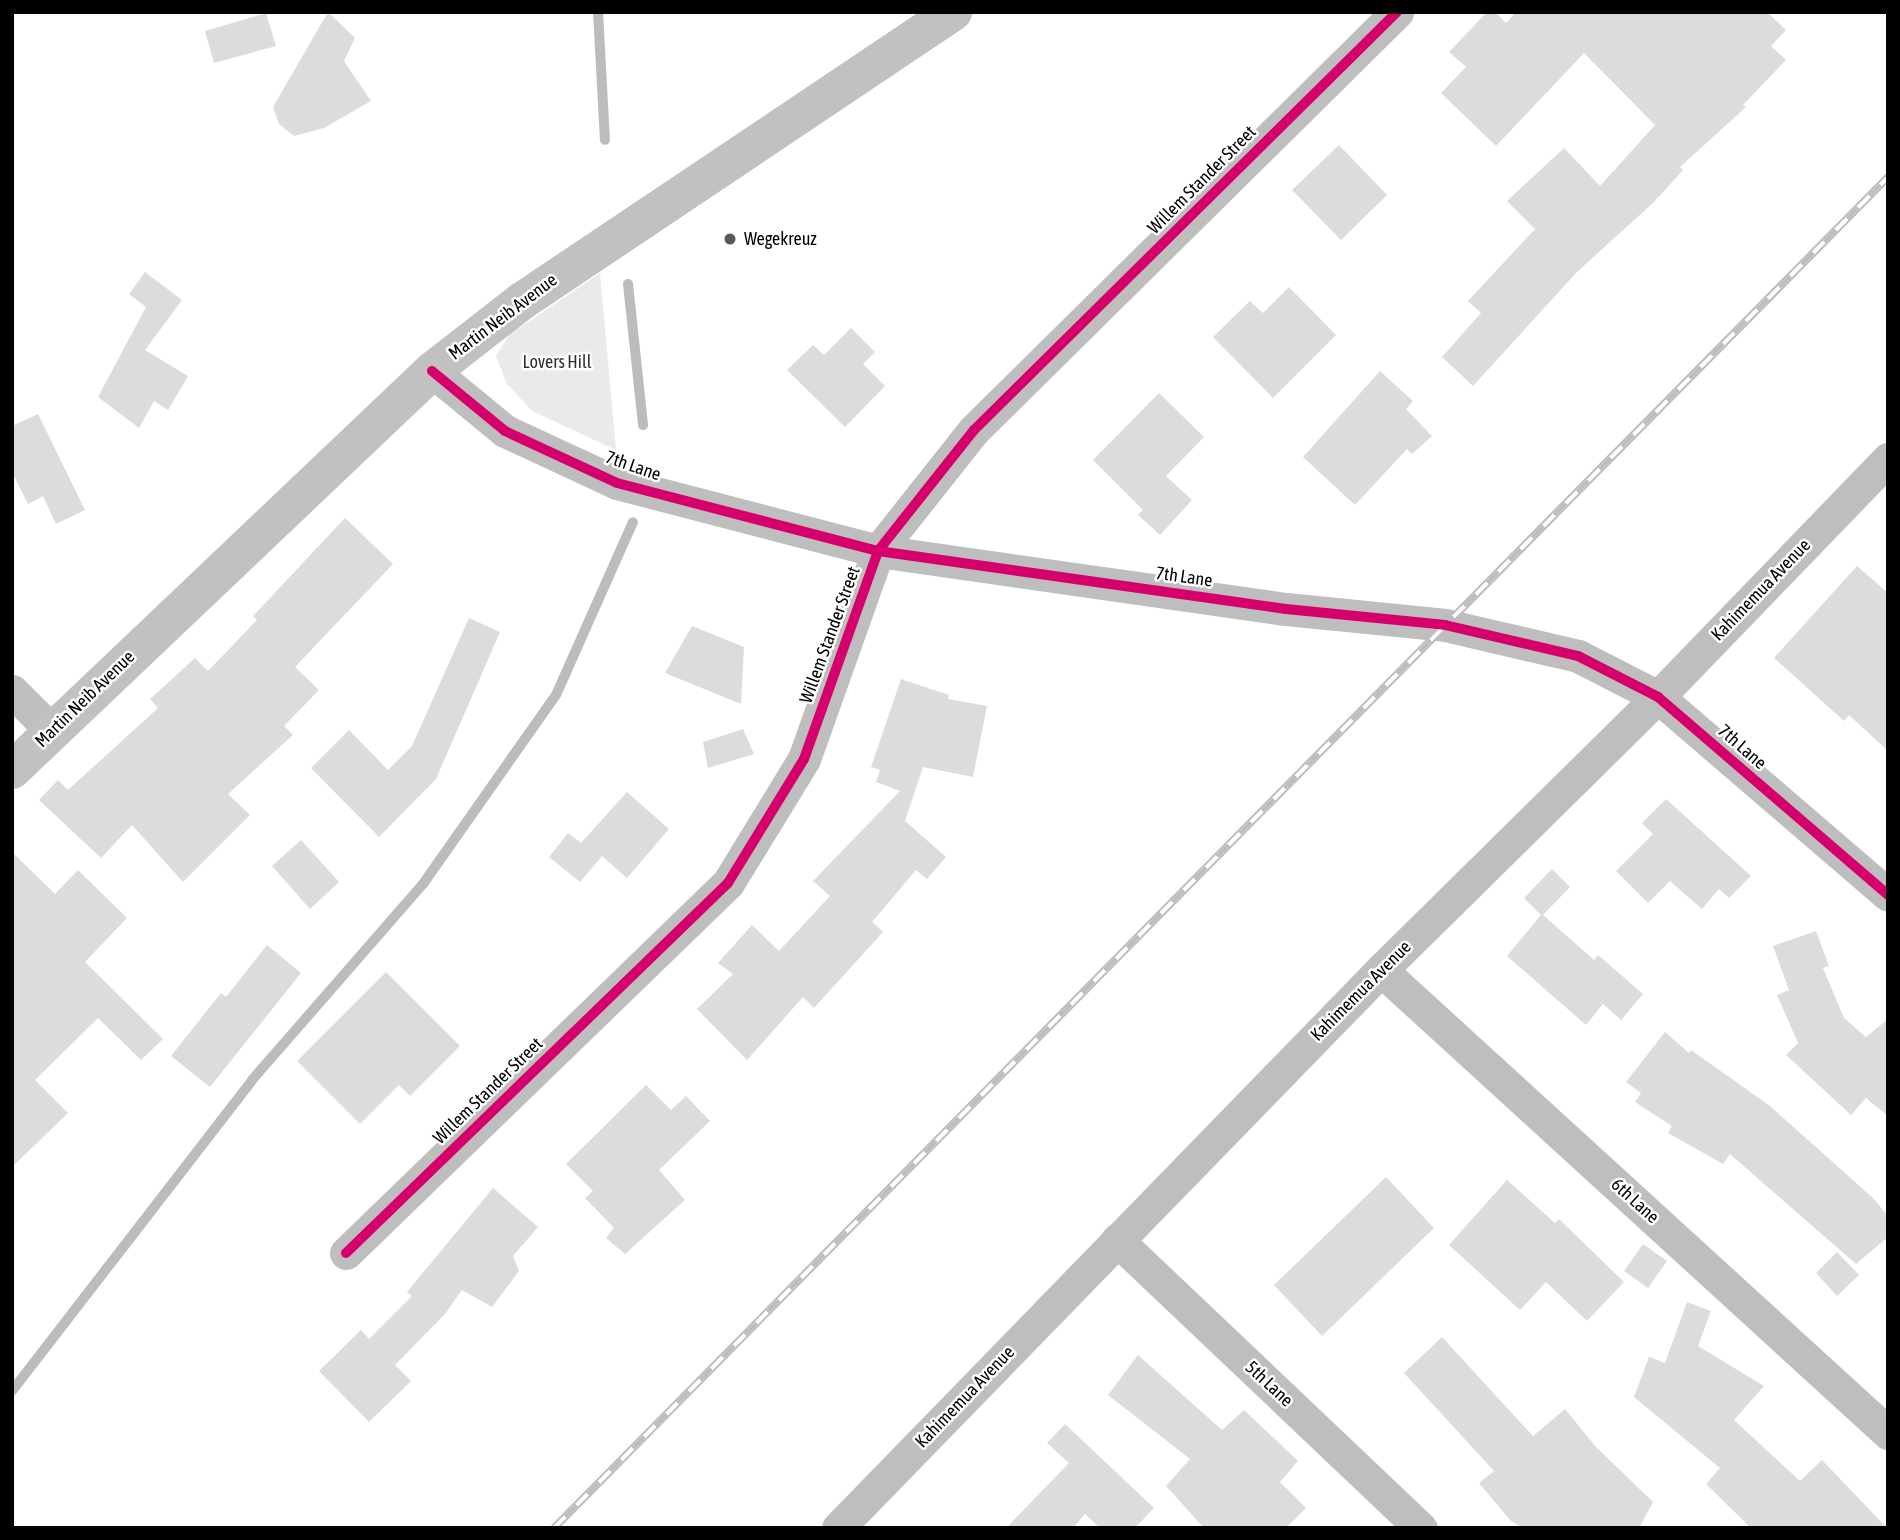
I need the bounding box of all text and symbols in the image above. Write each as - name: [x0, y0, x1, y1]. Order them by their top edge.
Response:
- street label: Willem Stander Street: [1143, 121, 1261, 239]
- place label: Wegekreuz: [744, 228, 817, 250]
- marker: Wegekreuz: [722, 231, 738, 247]
- street label: Martin Neib Avenue: [445, 269, 561, 365]
- park label: Lovers Hill: [523, 351, 591, 373]
- street label: 7th Lane: [602, 446, 664, 486]
- street label: Kahimemua Avenue: [1707, 535, 1815, 645]
- street label: 7th Lane: [1154, 562, 1214, 592]
- street label: Willem Stander Street: [795, 564, 865, 706]
- street label: Martin Neib Avenue: [31, 646, 139, 752]
- street label: 7th Lane: [1713, 720, 1771, 774]
- street label: Kahimemua Avenue: [1306, 936, 1416, 1046]
- street label: Willem Stander Street: [429, 1033, 547, 1149]
- street label: 6th Lane: [1607, 1174, 1663, 1228]
- street label: Kahimemua Avenue: [911, 1342, 1019, 1452]
- street label: 5th Lane: [1241, 1357, 1297, 1411]

